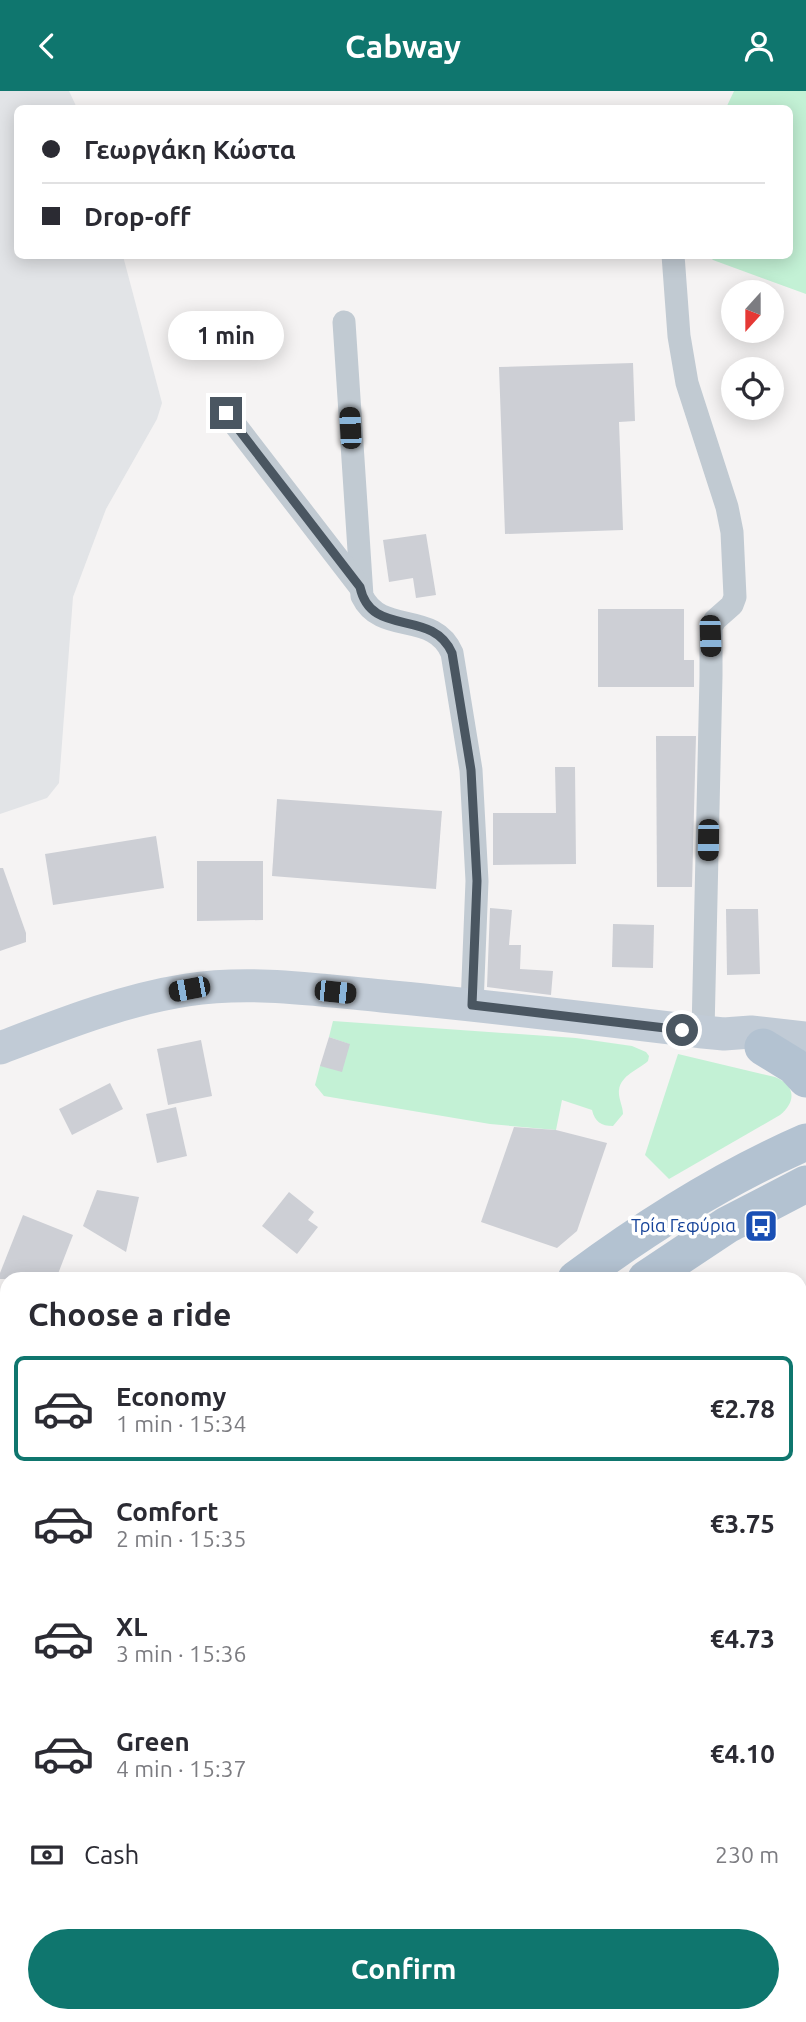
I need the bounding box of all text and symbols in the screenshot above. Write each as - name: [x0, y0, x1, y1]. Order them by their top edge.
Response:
- icon: back: [28, 27, 66, 65]
- icon: person: [740, 27, 778, 65]
- text: Cabway: [345, 28, 461, 64]
- text: Γεωργάκη Κώστα: [84, 135, 296, 164]
- text: Drop-off: [84, 202, 191, 231]
- north arrow: [721, 280, 784, 343]
- map controls: [721, 280, 784, 420]
- callout: 1 min: [168, 311, 284, 361]
- text: 1 min: [197, 323, 255, 348]
- button: locate: [721, 357, 784, 420]
- route end: [210, 397, 242, 429]
- car: [339, 406, 362, 450]
- car: [699, 615, 722, 657]
- car: [698, 819, 719, 861]
- car: [167, 975, 212, 1003]
- car: [314, 979, 357, 1005]
- route start: [666, 1014, 698, 1046]
- bus stop icon: Τρία Γεφύρια: [742, 1207, 780, 1245]
- place label: Τρία Γεφύρια: [631, 1215, 736, 1235]
- text: Choose a ride: [28, 1296, 231, 1332]
- icon: car: [32, 1377, 95, 1440]
- text: Economy: [116, 1382, 226, 1411]
- text: €2.78: [710, 1394, 775, 1423]
- text: 1 min · 15:34: [116, 1411, 247, 1436]
- icon: car: [32, 1492, 95, 1555]
- text: Comfort: [116, 1497, 219, 1526]
- text: €3.75: [710, 1509, 775, 1538]
- text: 2 min · 15:35: [116, 1526, 247, 1551]
- icon: car: [32, 1607, 95, 1670]
- text: XL: [116, 1612, 147, 1641]
- text: €4.73: [710, 1624, 775, 1653]
- text: 3 min · 15:36: [116, 1641, 247, 1666]
- icon: car: [32, 1722, 95, 1785]
- text: Green: [116, 1727, 190, 1756]
- text: €4.10: [710, 1739, 775, 1768]
- text: 4 min · 15:37: [116, 1756, 247, 1781]
- icon: cash: [28, 1836, 66, 1874]
- text: Cash: [84, 1840, 139, 1869]
- text: 230 m: [715, 1842, 779, 1867]
- button: Confirm: [28, 1929, 779, 2009]

